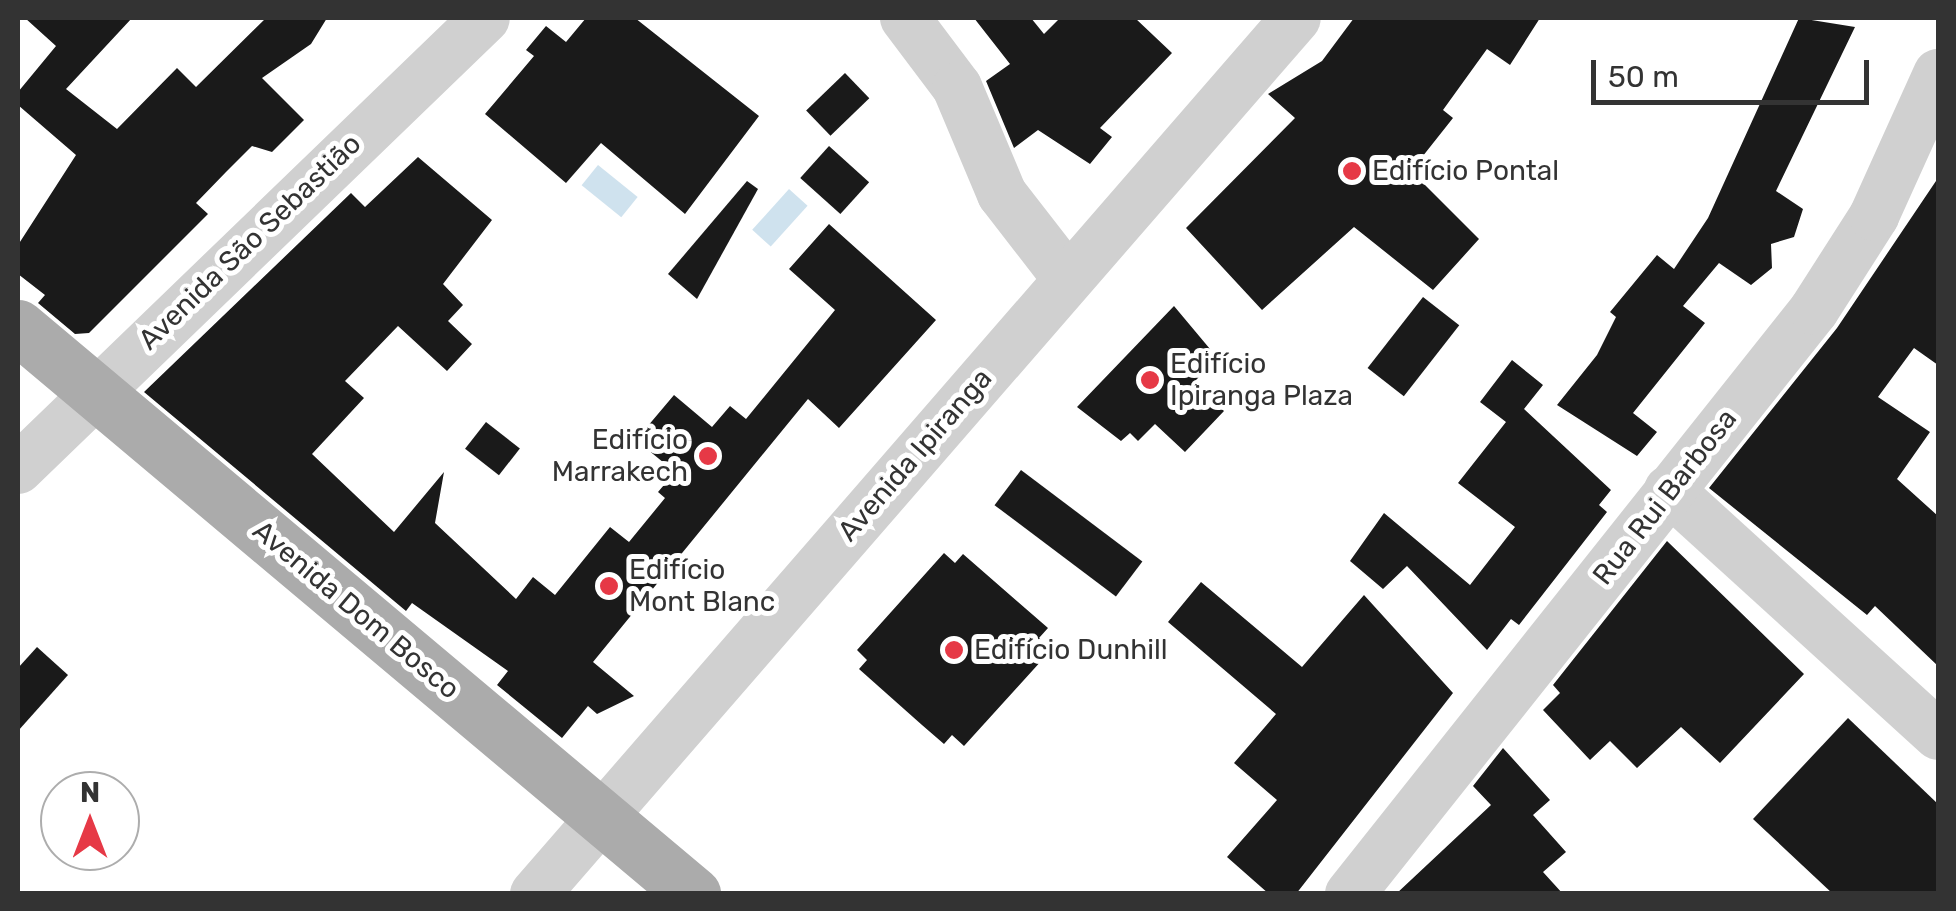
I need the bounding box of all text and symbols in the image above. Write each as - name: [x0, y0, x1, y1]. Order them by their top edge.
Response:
- scale bar: [1596, 40, 1874, 102]
- text: 50 m: [1608, 59, 1679, 95]
- street label: Avenida São Sebastião: [132, 127, 368, 357]
- place label: Edifício Pontal: [1372, 154, 1559, 188]
- marker: Edifício Pontal: [1341, 160, 1363, 182]
- place label: Edifício Ipiranga Plaza: [1170, 347, 1353, 413]
- street label: Avenida Ipiranga: [831, 362, 999, 548]
- marker: Edifício Ipiranga Plaza: [1139, 369, 1161, 391]
- street label: Rua Rui Barbosa: [1586, 402, 1744, 592]
- place label: Edifício Marrakech: [552, 423, 688, 489]
- marker: Edifício Marrakech: [697, 445, 719, 467]
- street label: Avenida Dom Bosco: [246, 514, 466, 706]
- place label: Edifício Mont Blanc: [629, 553, 775, 619]
- marker: Edifício Mont Blanc: [598, 575, 620, 597]
- place label: Edifício Dunhill: [974, 633, 1168, 667]
- marker: Edifício Dunhill: [943, 639, 965, 661]
- north arrow: [40, 771, 140, 871]
- text: N: [80, 776, 100, 809]

